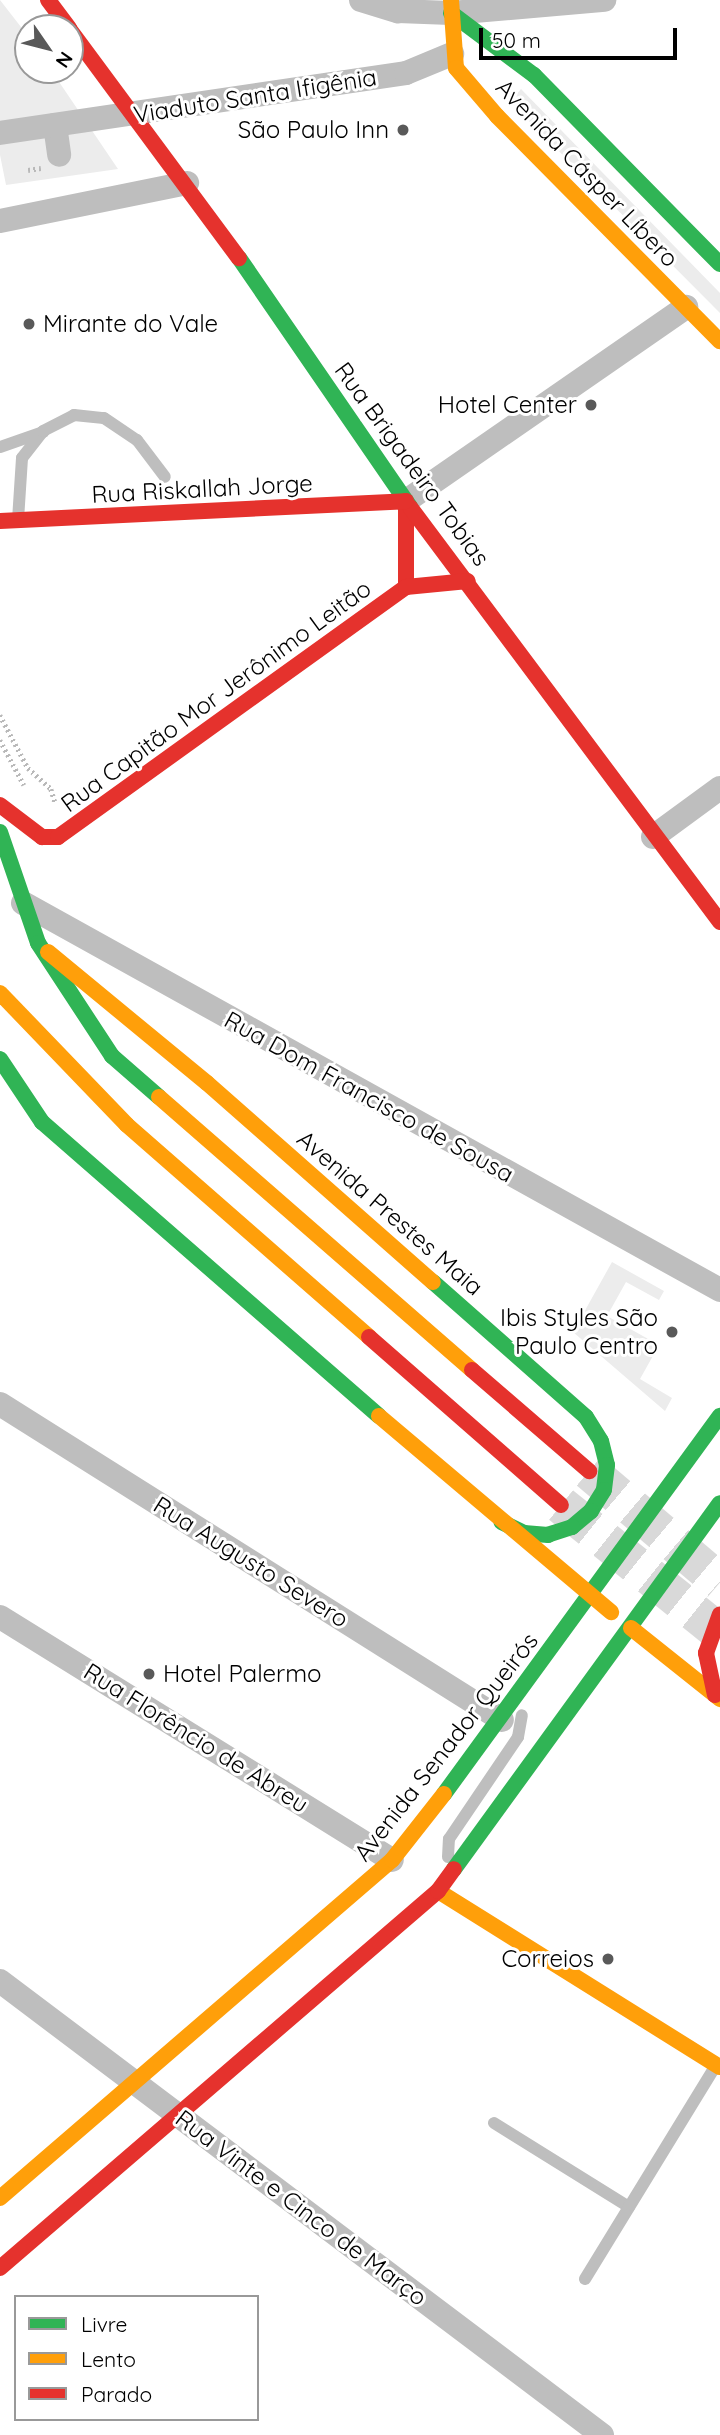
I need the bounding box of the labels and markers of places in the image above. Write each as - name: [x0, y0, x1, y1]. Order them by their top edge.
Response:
- place label: São Paulo Inn: [238, 116, 389, 144]
- marker: São Paulo Inn: [395, 122, 411, 138]
- place label: Mirante do Vale: [43, 310, 218, 338]
- marker: Mirante do Vale: [21, 316, 37, 332]
- place label: Hotel Center: [438, 391, 577, 419]
- marker: Hotel Center: [583, 397, 599, 413]
- place label: Ibis Styles São Paulo Centro: [500, 1304, 658, 1360]
- marker: Ibis Styles São Paulo Centro: [664, 1324, 680, 1340]
- place label: Hotel Palermo: [163, 1660, 322, 1688]
- marker: Hotel Palermo: [141, 1666, 157, 1682]
- place label: Correios: [501, 1945, 594, 1973]
- marker: Correios: [600, 1951, 616, 1967]

